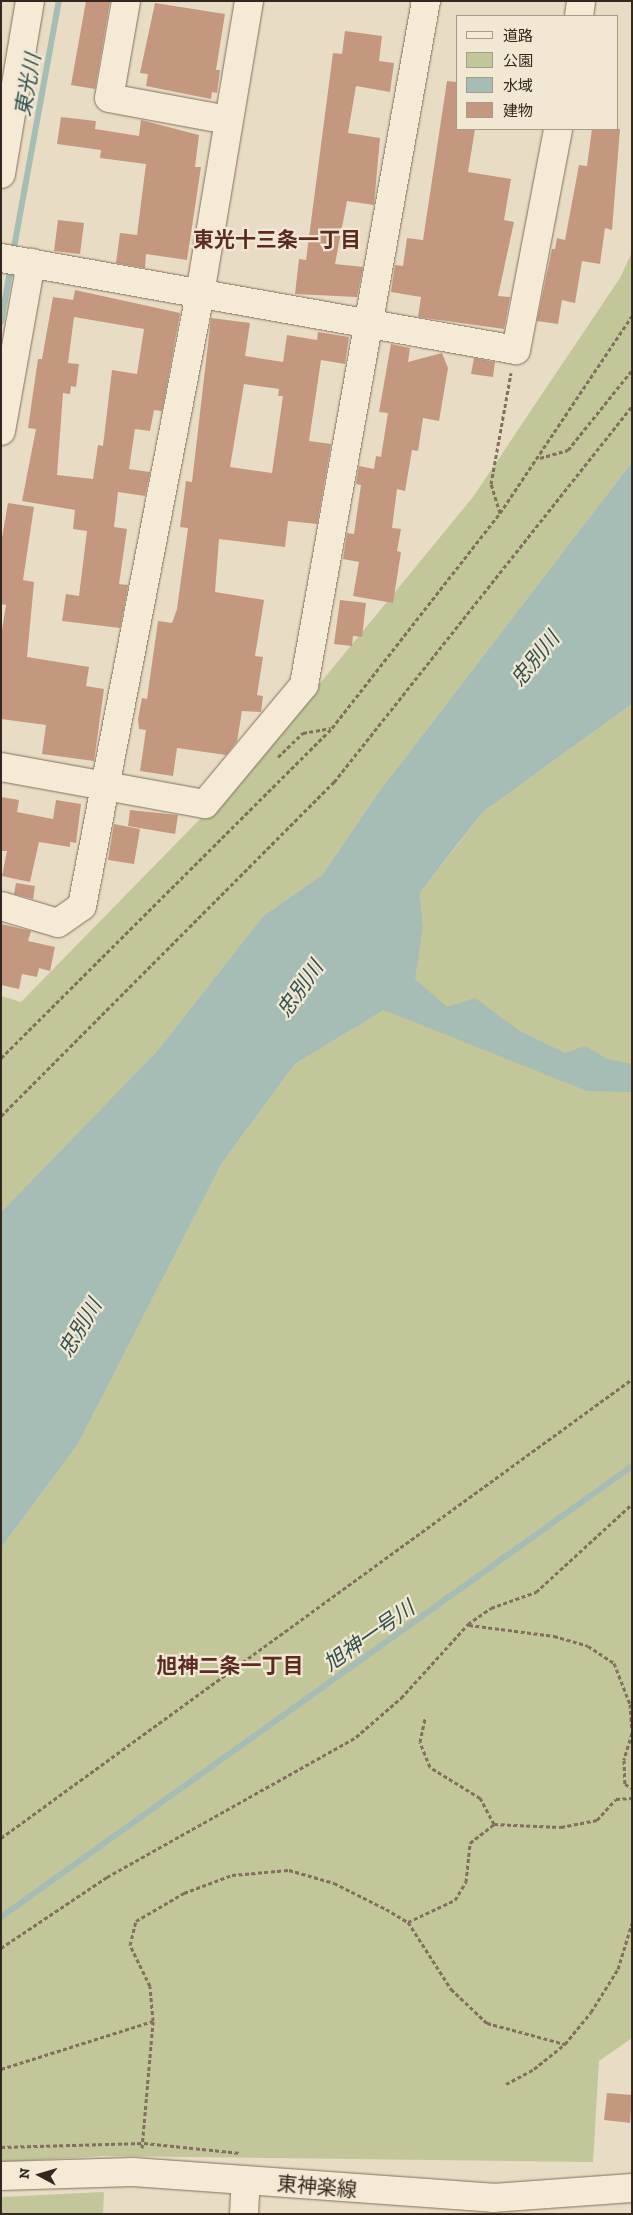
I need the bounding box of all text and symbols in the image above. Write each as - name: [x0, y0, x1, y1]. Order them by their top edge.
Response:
- legend: [456, 15, 618, 130]
- text: 道路: [503, 27, 533, 45]
- water label: 東光川: [10, 52, 46, 118]
- text: 公園: [503, 52, 533, 70]
- text: 水域: [503, 77, 533, 95]
- text: 建物: [503, 102, 533, 120]
- district label: 東光十三条一丁目: [193, 227, 361, 253]
- water label: 忠別川: [505, 627, 565, 691]
- water label: 忠別川: [272, 956, 328, 1022]
- water label: 忠別川: [53, 1295, 107, 1361]
- water label: 旭神一号川: [319, 1596, 419, 1676]
- district label: 旭神二条一丁目: [157, 1653, 303, 1679]
- north arrow: [15, 2150, 65, 2200]
- text: N: [16, 2167, 34, 2180]
- street label: 東神楽線: [276, 2172, 358, 2202]

